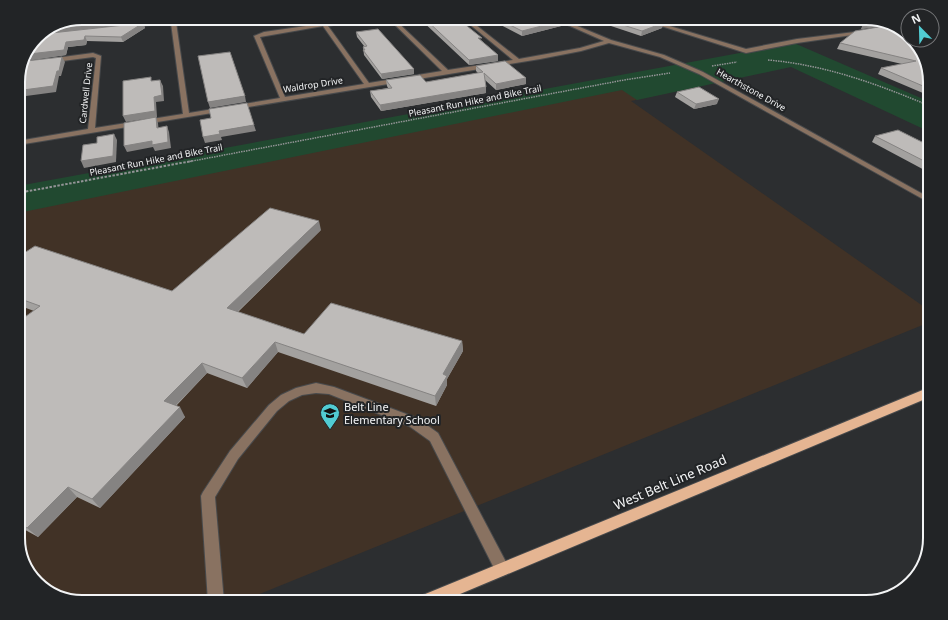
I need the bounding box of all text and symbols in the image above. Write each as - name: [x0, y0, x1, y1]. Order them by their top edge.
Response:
- north arrow: [900, 8, 940, 48]
- text: N: [909, 10, 923, 27]
- street label: Cardwell Drive: [76, 62, 95, 124]
- street label: Hearthstone Drive: [714, 65, 788, 114]
- street label: Waldrop Drive: [282, 73, 344, 96]
- street label: Pleasant Run Hike and Bike Trail: [407, 81, 543, 120]
- street label: Pleasant Run Hike and Bike Trail: [88, 140, 224, 179]
- place label: Belt Line Elementary School: [344, 399, 440, 427]
- school or university icon: Belt Line Elementary School: [319, 402, 341, 430]
- street label: West Belt Line Road: [611, 450, 729, 514]

